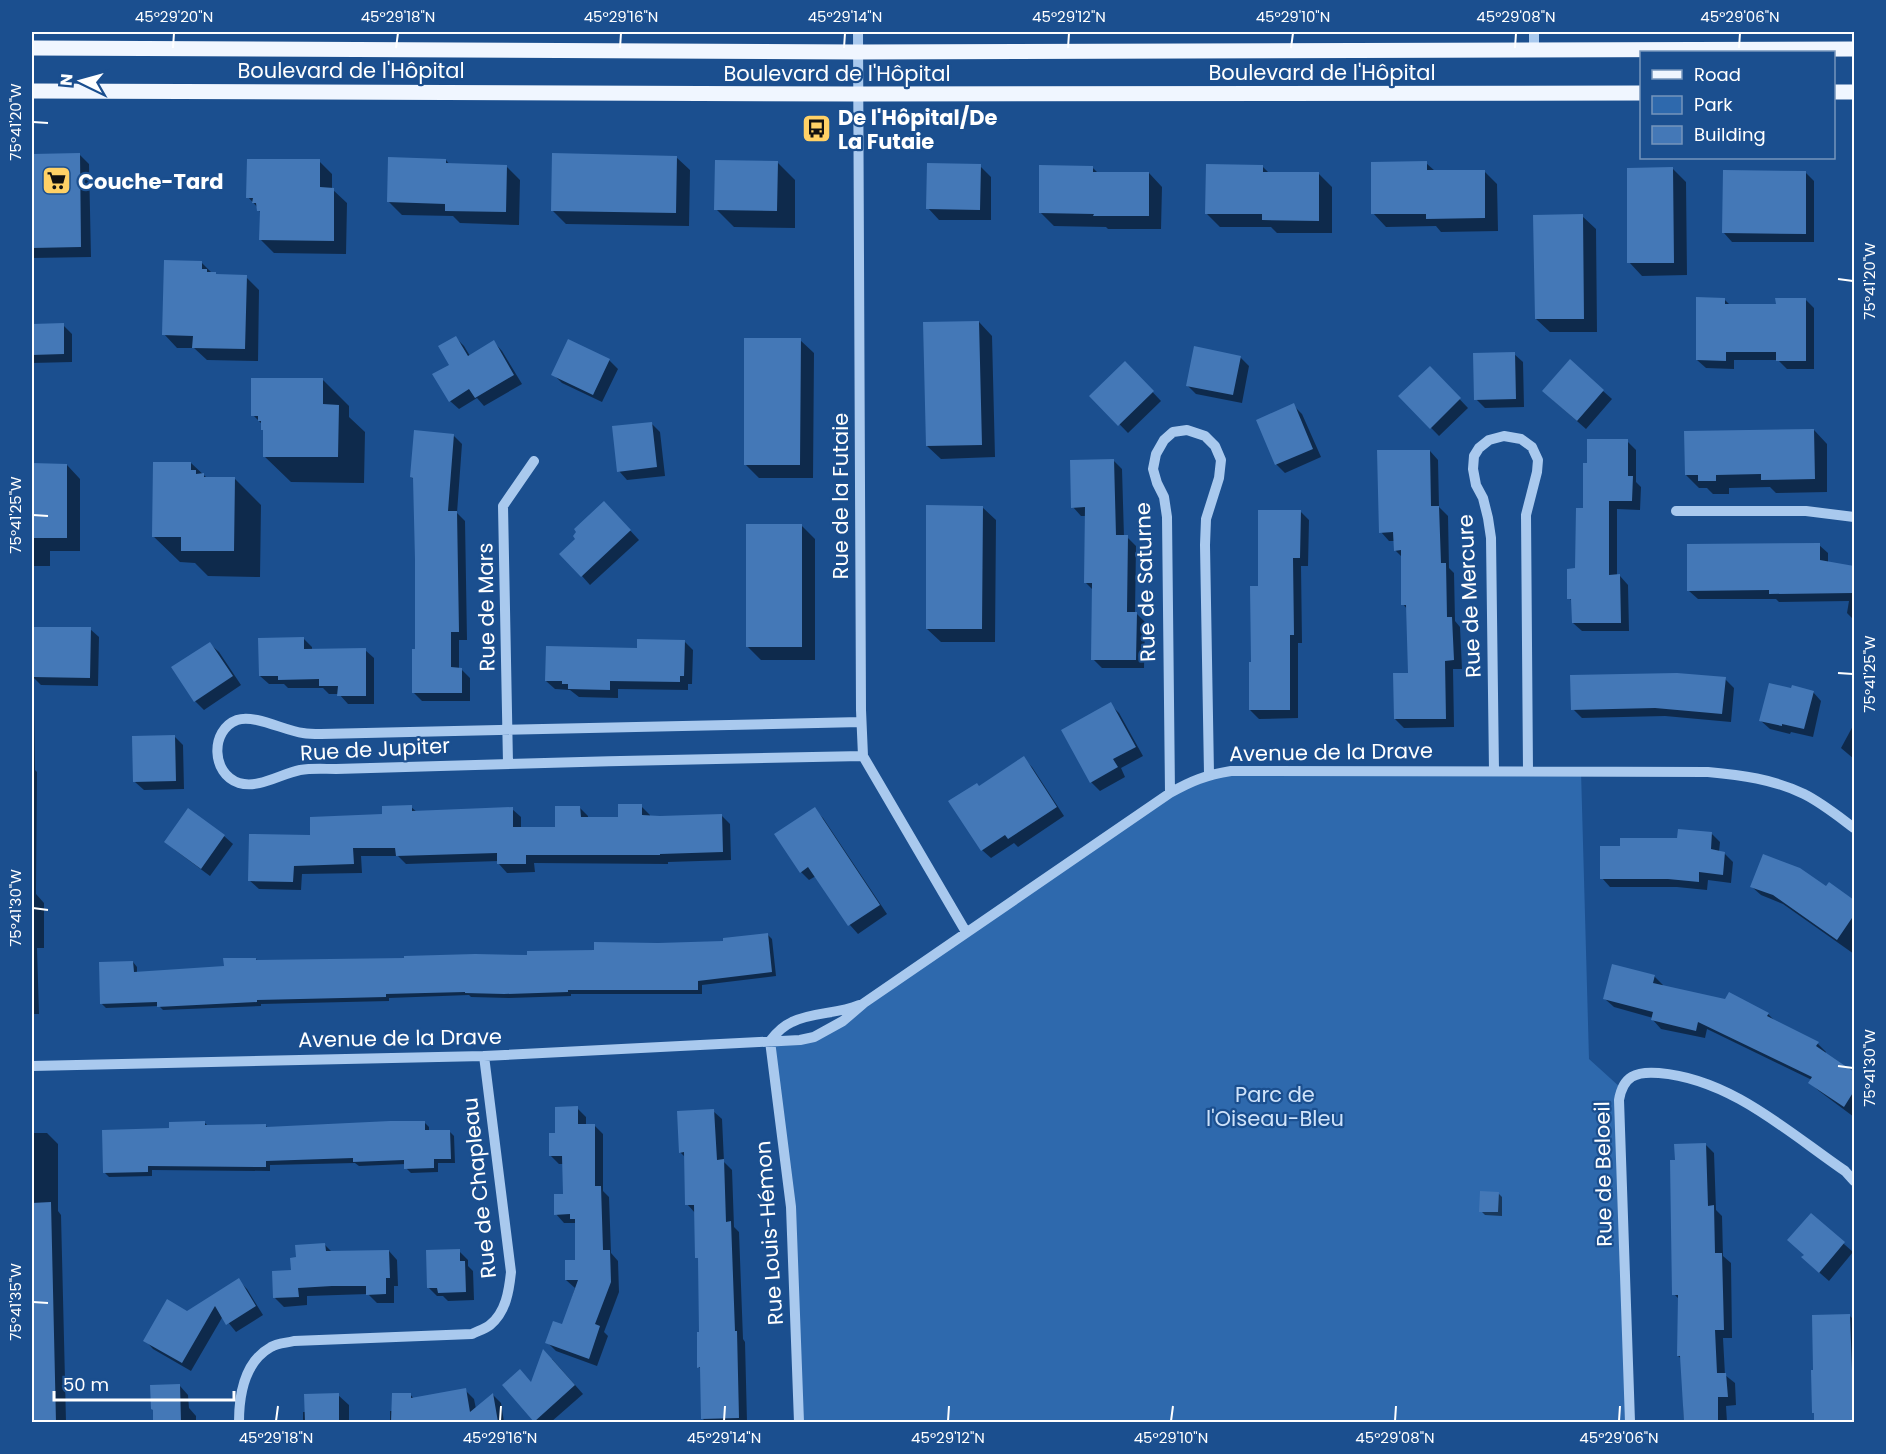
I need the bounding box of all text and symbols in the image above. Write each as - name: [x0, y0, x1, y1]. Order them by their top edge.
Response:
- text: 45°29'20"N: [135, 6, 213, 27]
- text: 45°29'18"N: [361, 6, 435, 27]
- text: 45°29'16"N: [584, 6, 658, 27]
- text: 45°29'14"N: [808, 6, 882, 27]
- text: 45°29'12"N: [1032, 6, 1106, 27]
- text: 45°29'10"N: [1256, 6, 1330, 27]
- text: 45°29'08"N: [1476, 6, 1556, 27]
- text: 45°29'06"N: [1700, 6, 1780, 27]
- north arrow: [51, 51, 111, 111]
- legend: [1640, 51, 1835, 159]
- street label: Boulevard de l'Hôpital: [237, 56, 465, 85]
- street label: Boulevard de l'Hôpital: [1208, 58, 1436, 87]
- street label: Boulevard de l'Hôpital: [723, 59, 951, 88]
- text: Road: [1694, 62, 1741, 87]
- text: N: [55, 73, 79, 87]
- text: 75°41'20"W: [5, 83, 26, 161]
- text: Park: [1694, 92, 1733, 117]
- place label: De l'Hôpital/De La Futaie: [838, 103, 997, 156]
- bus stop icon: De l'Hôpital/De La Futaie: [801, 113, 833, 145]
- text: Building: [1694, 122, 1766, 147]
- supermarket icon: Couche-Tard: [41, 165, 73, 197]
- place label: Couche-Tard: [78, 167, 223, 196]
- text: 75°41'20"W: [1859, 242, 1880, 320]
- street label: Rue de la Futaie: [826, 413, 855, 579]
- text: 75°41'25"W: [5, 476, 26, 554]
- street label: Rue de Saturne: [1128, 502, 1162, 662]
- street label: Rue de Mercure: [1450, 514, 1488, 678]
- street label: Rue de Mars: [470, 542, 502, 672]
- text: 75°41'25"W: [1859, 635, 1880, 713]
- street label: Rue de Jupiter: [299, 731, 451, 767]
- street label: Avenue de la Drave: [1229, 736, 1433, 768]
- text: 75°41'30"W: [5, 869, 26, 947]
- street label: Avenue de la Drave: [298, 1022, 502, 1054]
- text: 75°41'30"W: [1859, 1029, 1880, 1107]
- park label: Parc de l'Oiseau-Bleu: [1206, 1080, 1344, 1133]
- street label: Rue de Chapleau: [455, 1096, 503, 1280]
- street label: Rue de Beloeil: [1587, 1101, 1619, 1247]
- street label: Rue Louis-Hémon: [748, 1140, 790, 1326]
- text: 75°41'35"W: [5, 1263, 26, 1341]
- scale bar: [54, 1364, 234, 1402]
- text: 50 m: [63, 1372, 109, 1397]
- text: 45°29'18"N: [239, 1427, 313, 1448]
- text: 45°29'16"N: [463, 1427, 537, 1448]
- text: 45°29'14"N: [687, 1427, 761, 1448]
- text: 45°29'12"N: [911, 1427, 985, 1448]
- text: 45°29'10"N: [1134, 1427, 1208, 1448]
- text: 45°29'08"N: [1355, 1427, 1435, 1448]
- text: 45°29'06"N: [1579, 1427, 1659, 1448]

